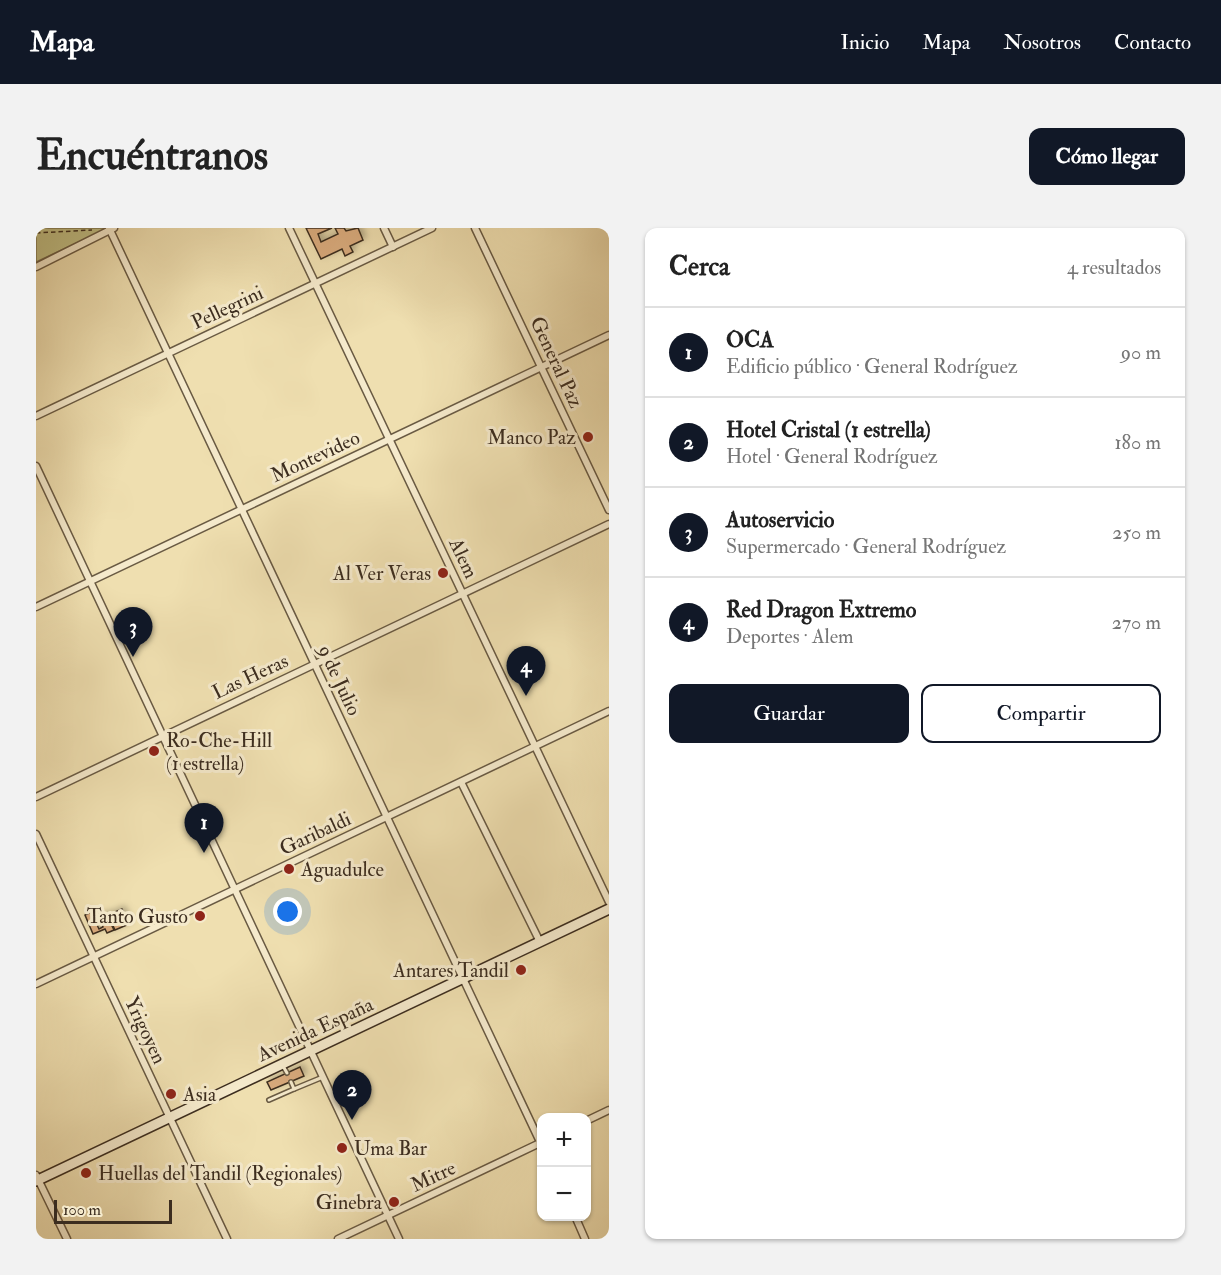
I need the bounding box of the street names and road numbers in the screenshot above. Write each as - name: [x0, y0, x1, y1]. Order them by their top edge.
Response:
- street label: Pellegrini: [187, 280, 267, 335]
- street label: General Paz: [525, 313, 589, 412]
- street label: Montevideo: [267, 425, 364, 488]
- street label: Alem: [443, 533, 484, 583]
- street label: 9 de Julio: [312, 639, 367, 719]
- street label: Las Heras: [208, 648, 292, 705]
- street label: Garibaldi: [276, 806, 355, 861]
- street label: Avenida España: [252, 991, 378, 1069]
- street label: Yrigoyen: [119, 993, 172, 1068]
- street label: Mitre: [407, 1155, 460, 1198]

